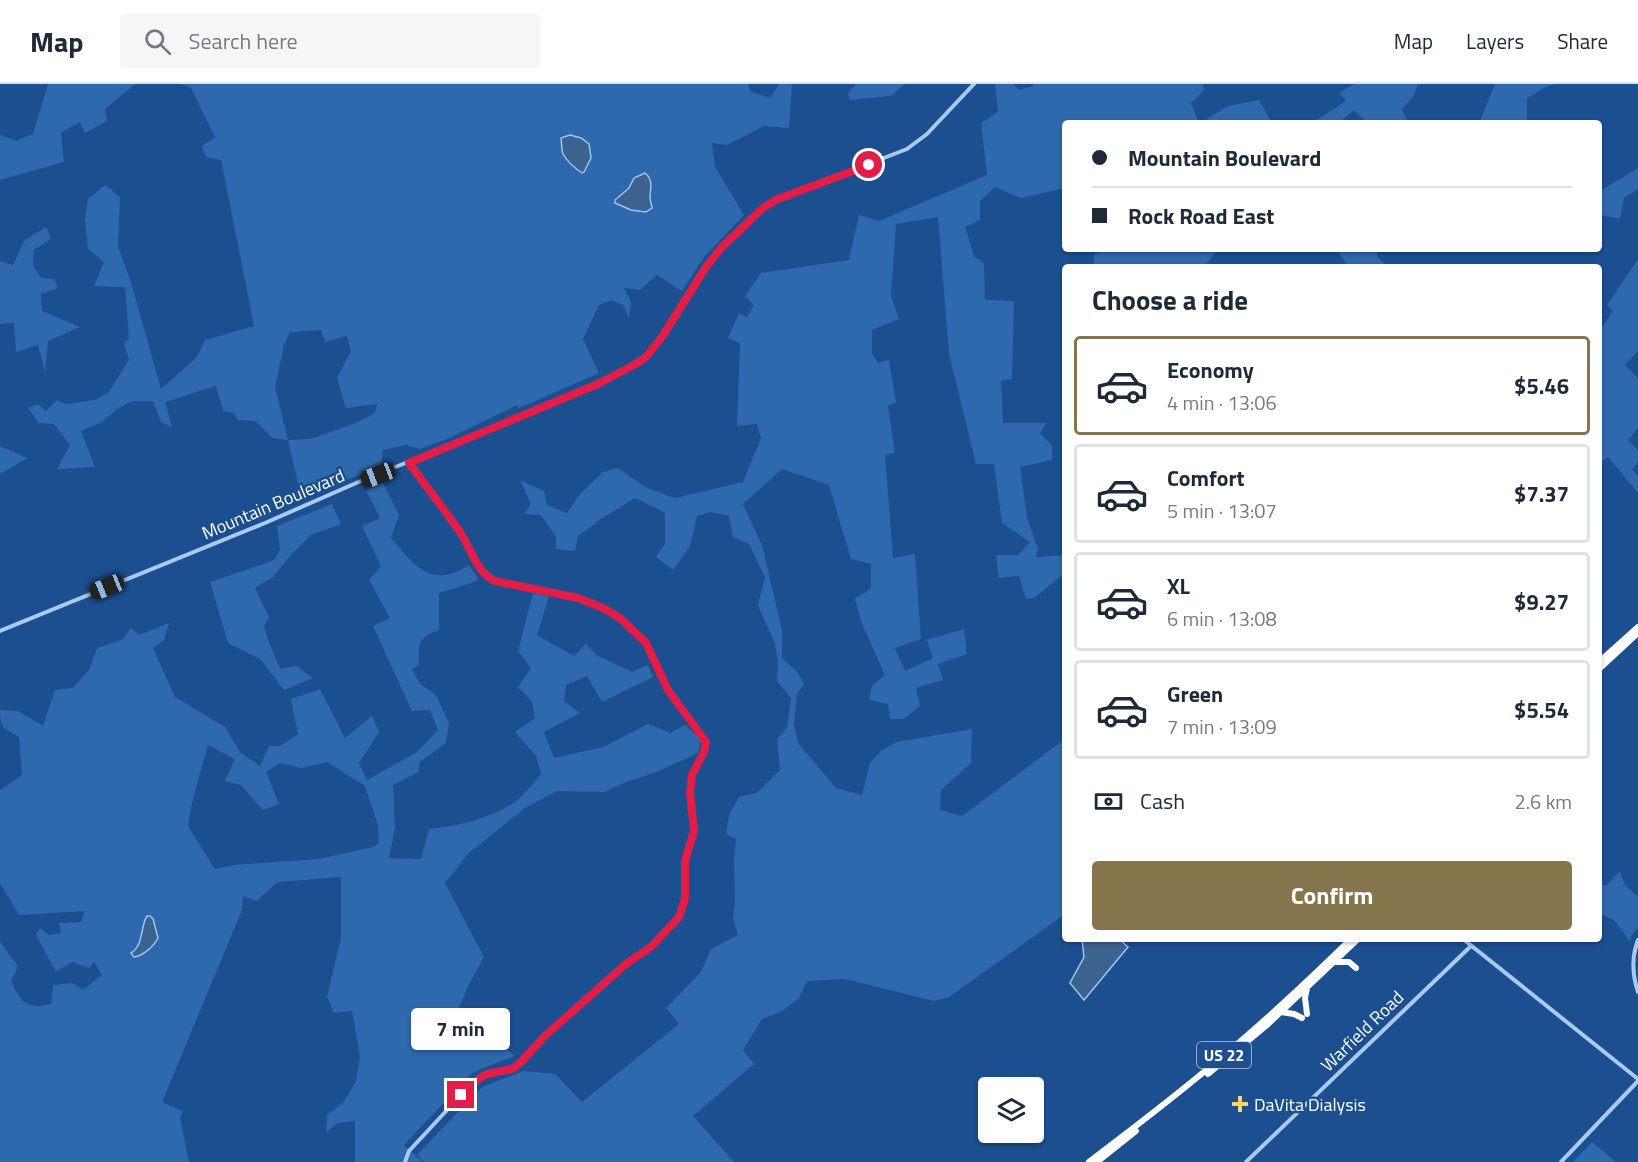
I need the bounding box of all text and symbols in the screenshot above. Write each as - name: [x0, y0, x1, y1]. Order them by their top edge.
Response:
- search box: [120, 14, 540, 68]
- text: Map: [30, 20, 84, 63]
- text: Search here: [189, 24, 298, 58]
- icon: search: [141, 25, 174, 58]
- text: Map: [1394, 25, 1433, 57]
- text: Layers: [1466, 25, 1524, 57]
- text: Share: [1557, 25, 1608, 57]
- text: Mountain Boulevard: [1128, 141, 1321, 175]
- route start: [855, 151, 882, 178]
- text: Rock Road East: [1128, 199, 1274, 233]
- text: Choose a ride: [1092, 279, 1248, 320]
- text: Economy: [1167, 353, 1254, 387]
- icon: car: [1095, 359, 1149, 413]
- text: $5.46: [1514, 369, 1569, 403]
- text: 4 min · 13:06: [1167, 387, 1277, 418]
- car: [358, 460, 398, 490]
- text: Comfort: [1167, 461, 1245, 495]
- street label: Mountain Boulevard: [197, 462, 349, 546]
- icon: car: [1095, 467, 1149, 521]
- text: $7.37: [1514, 477, 1569, 511]
- text: 5 min · 13:07: [1167, 495, 1277, 526]
- text: XL: [1167, 569, 1190, 603]
- car: [87, 572, 127, 602]
- icon: car: [1095, 575, 1149, 629]
- text: $9.27: [1514, 585, 1569, 619]
- text: 6 min · 13:08: [1167, 603, 1277, 634]
- text: Green: [1167, 677, 1223, 711]
- icon: car: [1095, 683, 1149, 737]
- text: $5.54: [1514, 693, 1569, 727]
- text: 7 min · 13:09: [1167, 711, 1277, 742]
- text: Cash: [1140, 784, 1185, 818]
- icon: cash: [1092, 785, 1125, 818]
- text: 2.6 km: [1515, 786, 1572, 817]
- button: Confirm: [1092, 861, 1572, 930]
- street label: Warfield Road: [1314, 984, 1410, 1078]
- callout: 7 min: [412, 1008, 510, 1050]
- text: 7 min: [436, 1013, 485, 1044]
- road number: US 22: [1197, 1042, 1251, 1068]
- map controls: [978, 1077, 1044, 1143]
- button: layers: [978, 1077, 1044, 1143]
- route end: [447, 1081, 474, 1108]
- place label: DaVita Dialysis: [1254, 1091, 1366, 1118]
- marker: DaVita Dialysis: [1231, 1095, 1249, 1113]

